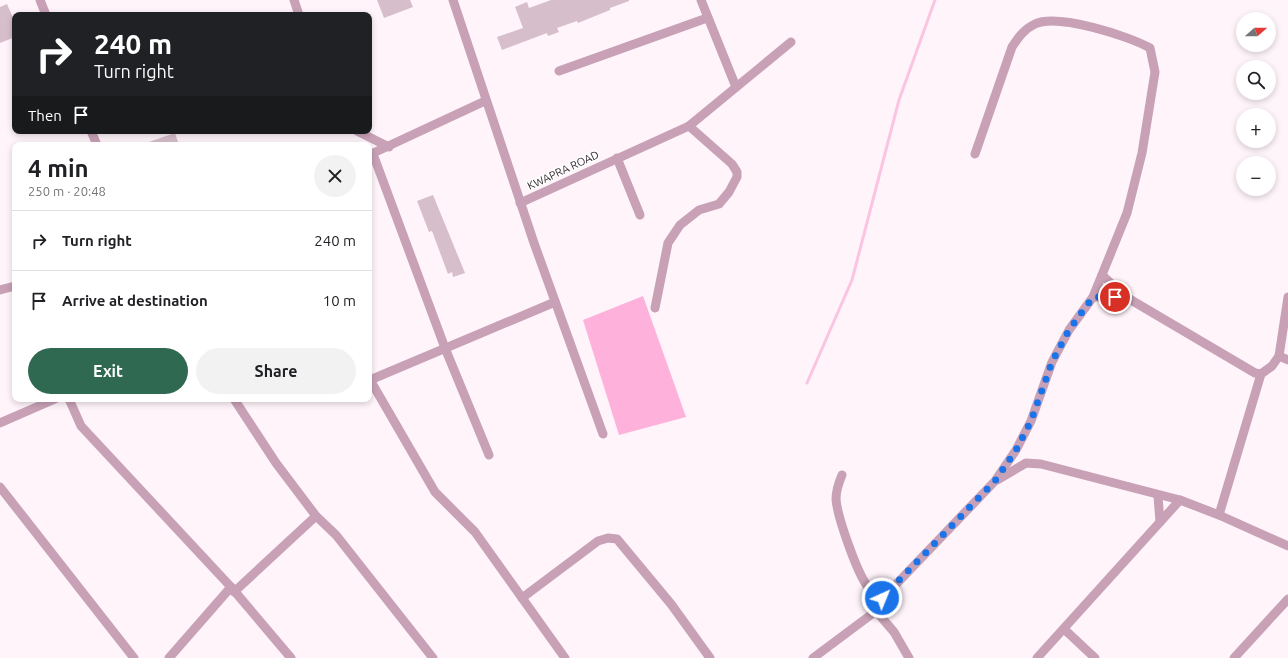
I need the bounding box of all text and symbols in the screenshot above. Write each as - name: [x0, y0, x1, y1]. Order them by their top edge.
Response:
- north arrow: [1236, 12, 1276, 52]
- map controls: [1236, 12, 1276, 196]
- icon: right: [28, 28, 80, 80]
- text: 240 m: [94, 28, 172, 59]
- button: search: [1236, 60, 1276, 100]
- text: Turn right: [94, 61, 174, 81]
- icon: arrive: [70, 104, 92, 126]
- text: Then: [28, 107, 62, 124]
- button: +: [1236, 108, 1276, 148]
- street label: KWAPRA ROAD: [525, 148, 601, 192]
- text: 4 min: [28, 155, 89, 182]
- button: close: [314, 155, 356, 197]
- button: −: [1236, 156, 1276, 196]
- text: 250 m · 20:48: [28, 184, 106, 198]
- icon: right: [28, 230, 50, 252]
- text: Turn right: [62, 232, 132, 249]
- text: 240 m: [314, 232, 356, 249]
- pin: [1098, 280, 1132, 314]
- icon: arrive: [1104, 286, 1126, 308]
- icon: arrive: [28, 290, 50, 312]
- text: Arrive at destination: [62, 292, 208, 309]
- text: 10 m: [323, 292, 356, 309]
- button: Exit: [28, 348, 188, 394]
- button: Share: [196, 348, 356, 394]
- position arrow: [861, 577, 903, 619]

